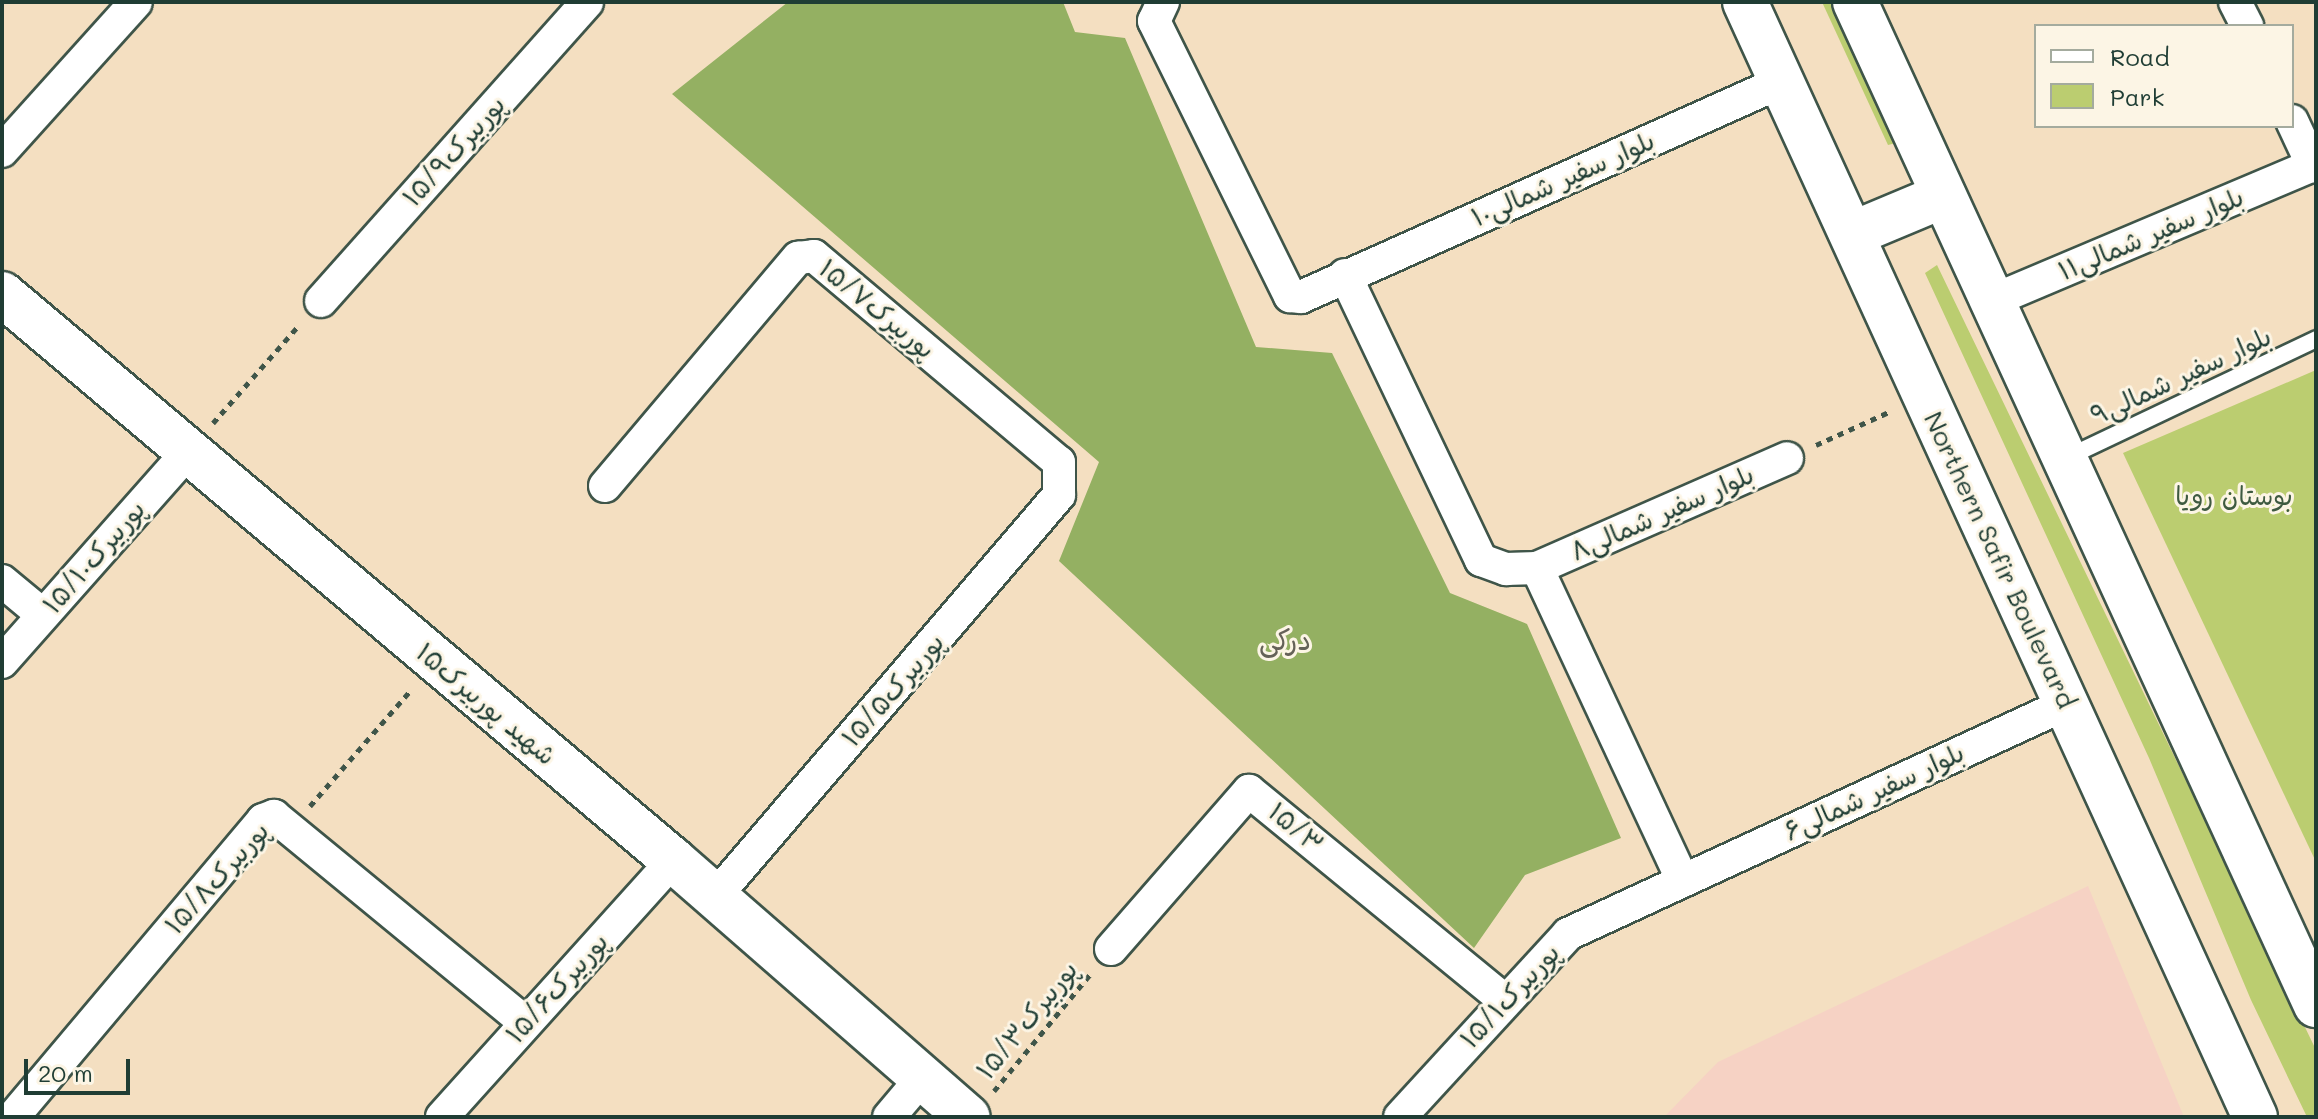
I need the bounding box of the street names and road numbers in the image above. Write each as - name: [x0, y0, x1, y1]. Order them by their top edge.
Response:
- street label: پوربیرک۱۵/۹: [396, 89, 512, 213]
- street label: بلوار سفیر شمالی۱۰: [1467, 125, 1659, 233]
- street label: بلوار سفیر شمالی۱۱: [2054, 181, 2248, 287]
- street label: پوربیرک۱۵/۷: [813, 253, 941, 365]
- street label: بلوار سفیر شمالی۹: [2086, 321, 2276, 431]
- street label: Northern Safir Boulevard: [1917, 407, 2083, 713]
- street label: بلوار سفیر شمالی۸: [1565, 459, 1759, 567]
- street label: پوربیرک۱۵/۱۰: [36, 494, 152, 620]
- street label: پوربیرک۱۵/۵: [835, 627, 951, 753]
- street label: شهید پوربیرک۱۵: [410, 637, 562, 771]
- street label: بلوار سفیر شمالی۶: [1779, 737, 1969, 847]
- street label: ۱۵/۳: [1262, 796, 1330, 860]
- street label: پوربیرک۱۵/۸: [159, 816, 275, 940]
- street label: پوربیرک۱۵/۶: [499, 926, 615, 1050]
- street label: پوربیرک۱۵/۱: [1454, 937, 1566, 1055]
- street label: پوربیرک۱۵/۳: [970, 955, 1084, 1085]

